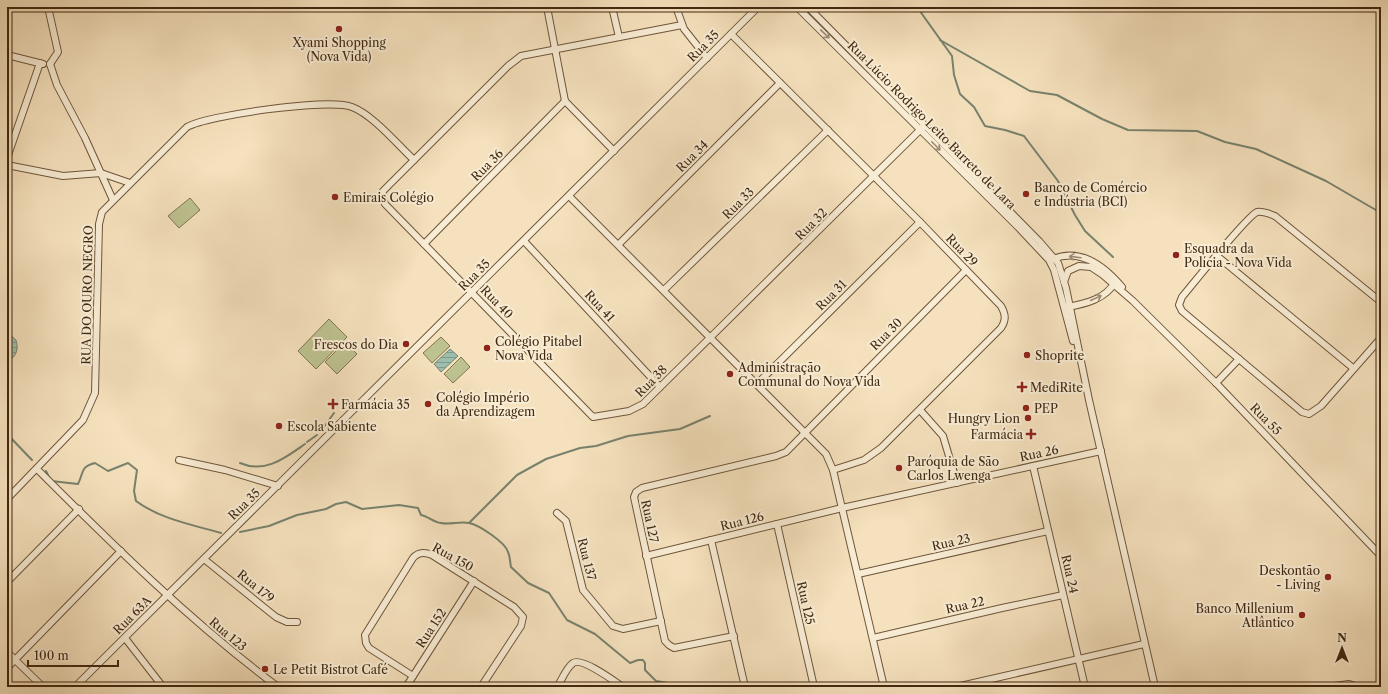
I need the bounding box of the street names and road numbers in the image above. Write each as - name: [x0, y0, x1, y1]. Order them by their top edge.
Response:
- street label: Rua 35: [684, 27, 722, 65]
- street label: Rua Lúcio Rodrigo Leito Barreto de Lara: [845, 38, 1020, 213]
- street label: Rua 34: [673, 137, 711, 175]
- street label: Rua 36: [468, 146, 506, 184]
- street label: Rua 33: [719, 184, 757, 222]
- street label: Rua 32: [792, 205, 830, 243]
- street label: RUA DO OURO NEGRO: [78, 225, 96, 365]
- street label: Rua 29: [943, 231, 981, 269]
- street label: Rua 35: [455, 256, 493, 294]
- street label: Rua 31: [813, 277, 849, 313]
- street label: Rua 40: [478, 282, 516, 322]
- street label: Rua 41: [582, 287, 618, 325]
- street label: Rua 30: [867, 315, 905, 353]
- street label: Rua 38: [632, 362, 670, 400]
- street label: Rua 55: [1247, 400, 1285, 438]
- street label: Rua 26: [1018, 442, 1060, 464]
- street label: Rua 35: [225, 485, 263, 523]
- street label: Rua 127: [638, 498, 662, 544]
- street label: Rua 126: [719, 508, 765, 534]
- street label: Rua 23: [930, 530, 972, 554]
- street label: Rua 137: [575, 536, 600, 582]
- street label: Rua 150: [430, 540, 476, 574]
- street label: Rua 24: [1058, 553, 1082, 595]
- street label: Rua 179: [234, 566, 278, 606]
- street label: Rua 125: [794, 580, 818, 626]
- street label: Rua 63A: [110, 592, 155, 637]
- street label: Rua 22: [944, 593, 986, 617]
- street label: Rua 152: [413, 605, 449, 651]
- street label: Rua 123: [206, 614, 250, 654]

